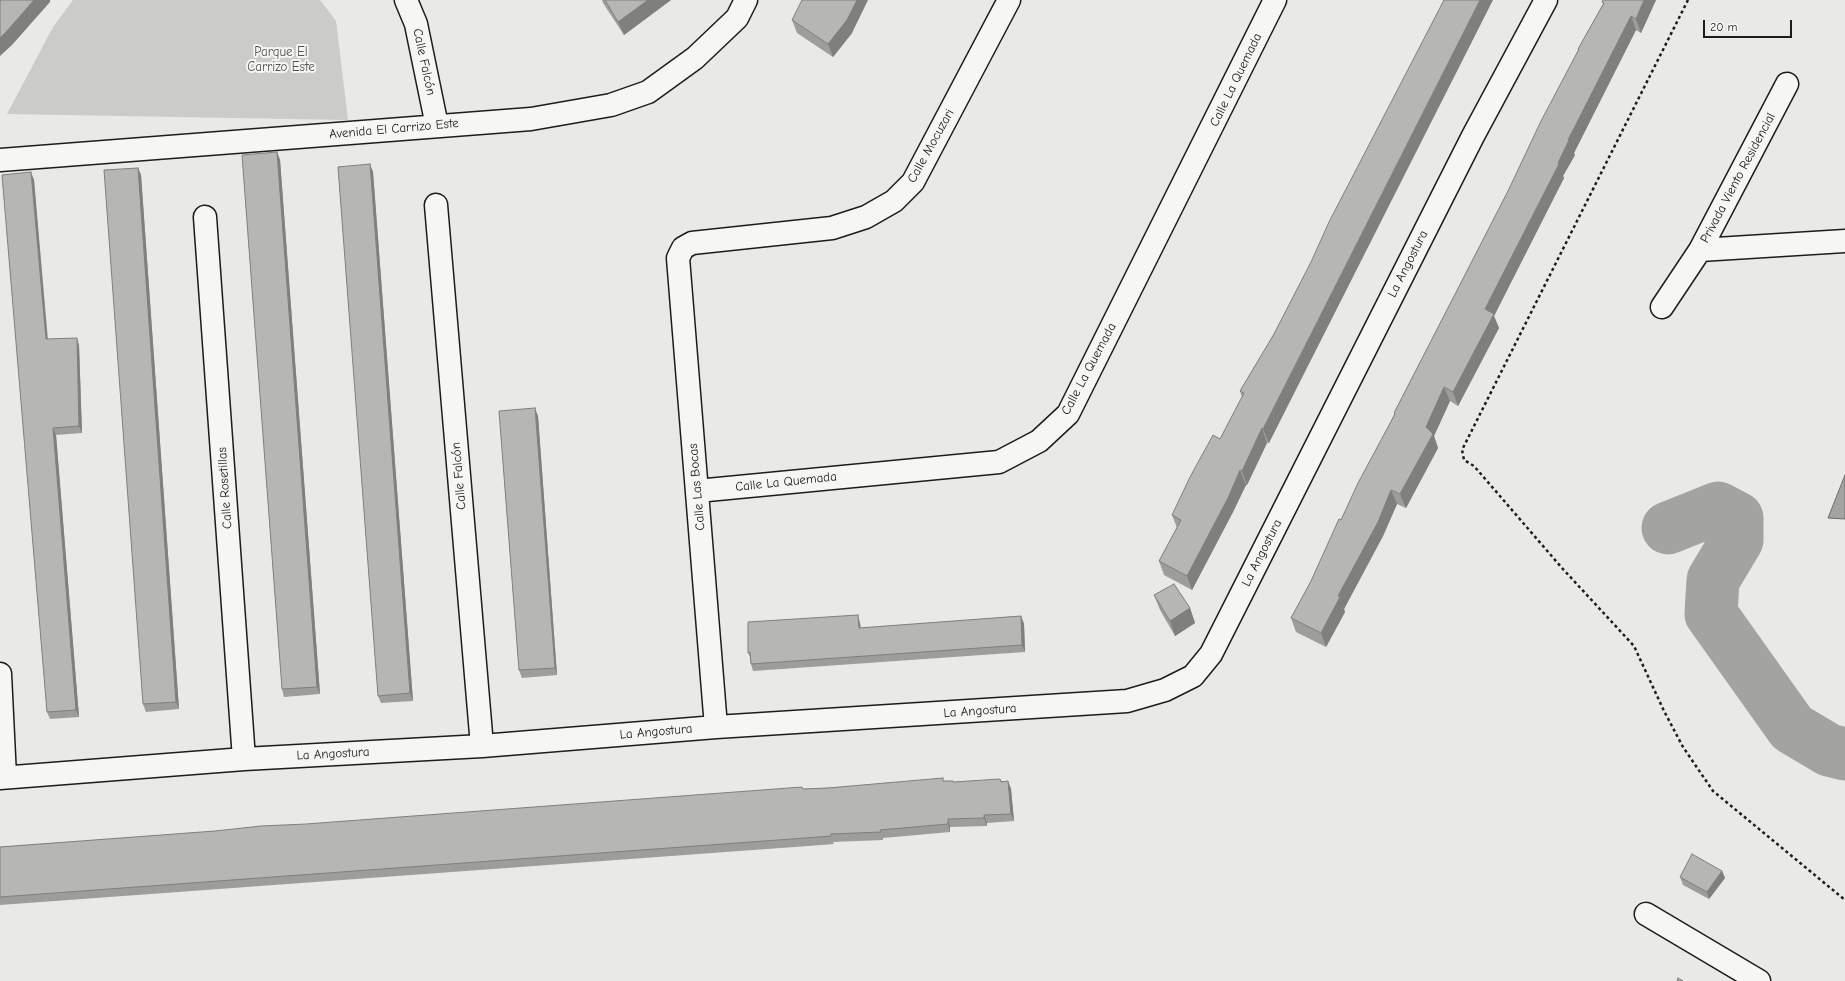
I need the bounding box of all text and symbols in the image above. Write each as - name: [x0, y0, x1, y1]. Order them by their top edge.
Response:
- scale bar: [1705, 12, 1794, 38]
- text: 20 m: [1710, 20, 1738, 34]
- street label: Calle Falcón: [409, 27, 439, 97]
- street label: Calle La Quemada: [1207, 31, 1265, 129]
- park label: Parque El Carrizo Este: [247, 44, 315, 75]
- street label: Calle Mocuzari: [904, 106, 958, 186]
- street label: Privada Viento Residencial: [1697, 110, 1779, 246]
- street label: Avenida El Carrizo Este: [329, 116, 459, 142]
- street label: La Angostura: [1384, 228, 1432, 300]
- street label: Calle La Quemada: [1058, 320, 1120, 418]
- street label: Calle Falcón: [448, 442, 470, 510]
- street label: Calle Las Bocas: [685, 443, 709, 531]
- street label: Calle Rosetillas: [214, 447, 236, 529]
- street label: Calle La Quemada: [734, 469, 838, 495]
- street label: La Angostura: [1238, 517, 1286, 589]
- street label: La Angostura: [943, 701, 1017, 721]
- street label: La Angostura: [619, 721, 693, 743]
- street label: La Angostura: [296, 744, 370, 764]

